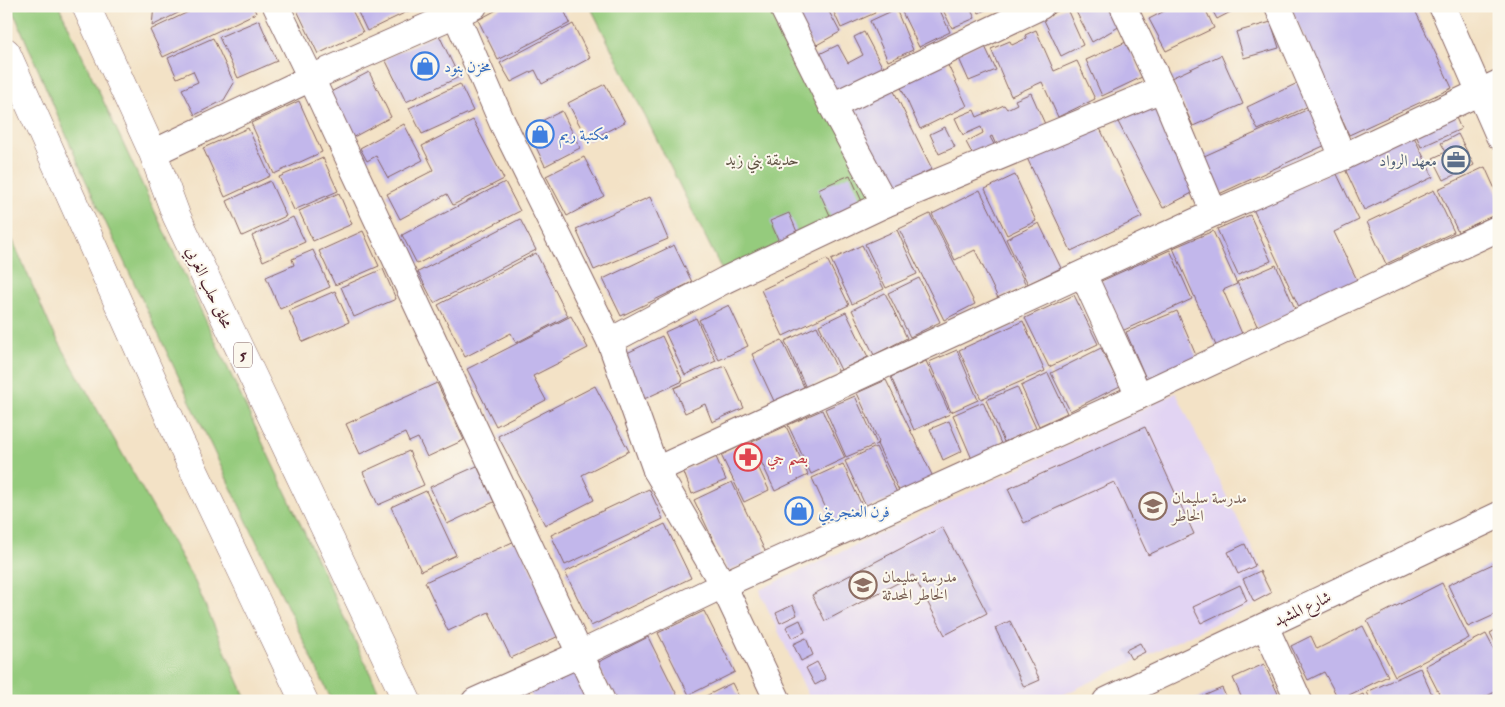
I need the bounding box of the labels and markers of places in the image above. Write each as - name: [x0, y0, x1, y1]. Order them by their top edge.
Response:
- shop icon: مخزن بنود: [410, 51, 440, 81]
- place label: مخزن بنود: [444, 57, 491, 77]
- shop icon: مكتبة ريم: [525, 119, 555, 149]
- place label: مكتبة ريم: [559, 125, 609, 149]
- office icon: معهد الرواد: [1441, 145, 1471, 175]
- place label: معهد الرواد: [1379, 151, 1437, 171]
- pharmacy icon: بصم جي: [733, 442, 763, 472]
- place label: بصم جي: [767, 448, 808, 474]
- place label: مدرسة سليمان الخاطر: [1170, 488, 1247, 526]
- school or university icon: مدرسة سليمان الخاطر: [1138, 491, 1168, 521]
- shop icon: فرن العنجريني: [784, 496, 814, 526]
- place label: فرن العنجريني: [818, 502, 890, 526]
- place label: مدرسة سليمان الخاطر المحدثة: [882, 567, 957, 605]
- school or university icon: مدرسة سليمان الخاطر المحدثة: [848, 570, 878, 600]

